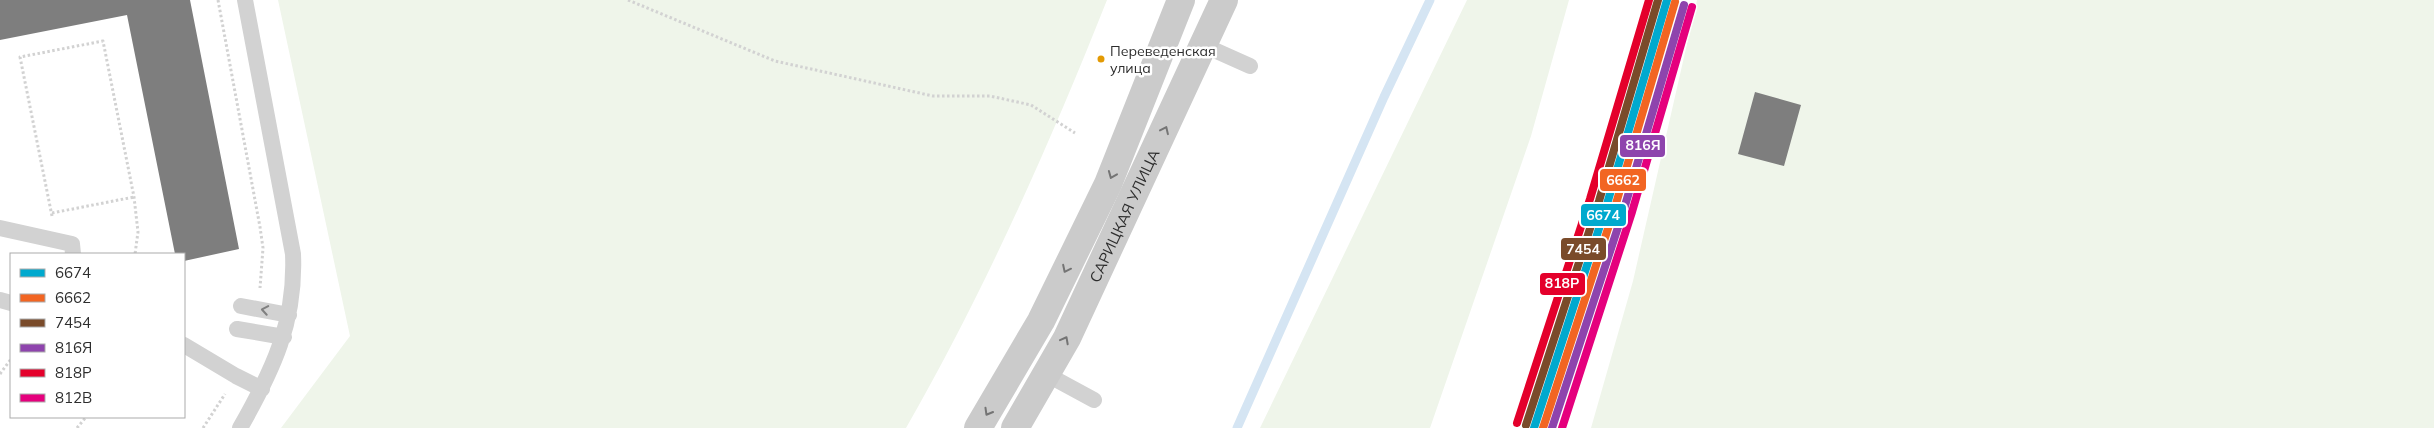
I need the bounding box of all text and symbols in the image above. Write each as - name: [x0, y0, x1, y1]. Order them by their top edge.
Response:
- place label: Переведенская улица: [1110, 42, 1216, 77]
- marker: Переведенская улица: [1096, 54, 1106, 64]
- one-way arrow: [1158, 126, 1169, 135]
- line badge: 816Я: [1619, 134, 1666, 158]
- text: 816Я: [1625, 136, 1661, 154]
- street label: САРИЦКАЯ УЛИЦА: [1085, 146, 1163, 285]
- line badge: 6662: [1599, 168, 1647, 192]
- one-way arrow: [1107, 171, 1117, 179]
- text: 6662: [1606, 171, 1640, 189]
- line badge: 6674: [1580, 203, 1627, 227]
- text: 6674: [1586, 206, 1620, 224]
- line badge: 7454: [1560, 237, 1607, 261]
- text: 7454: [1566, 240, 1600, 258]
- legend: [10, 253, 185, 418]
- text: 6674: [55, 263, 91, 282]
- one-way arrow: [1062, 264, 1072, 273]
- line badge: 818Р: [1539, 272, 1586, 296]
- text: 818Р: [1545, 274, 1579, 292]
- text: 6662: [55, 288, 91, 307]
- one-way arrow: [261, 306, 269, 316]
- text: 7454: [55, 313, 91, 332]
- one-way arrow: [1059, 336, 1069, 345]
- text: 816Я: [55, 338, 92, 357]
- text: 818Р: [55, 363, 92, 382]
- text: 812В: [55, 388, 92, 407]
- one-way arrow: [984, 406, 994, 415]

